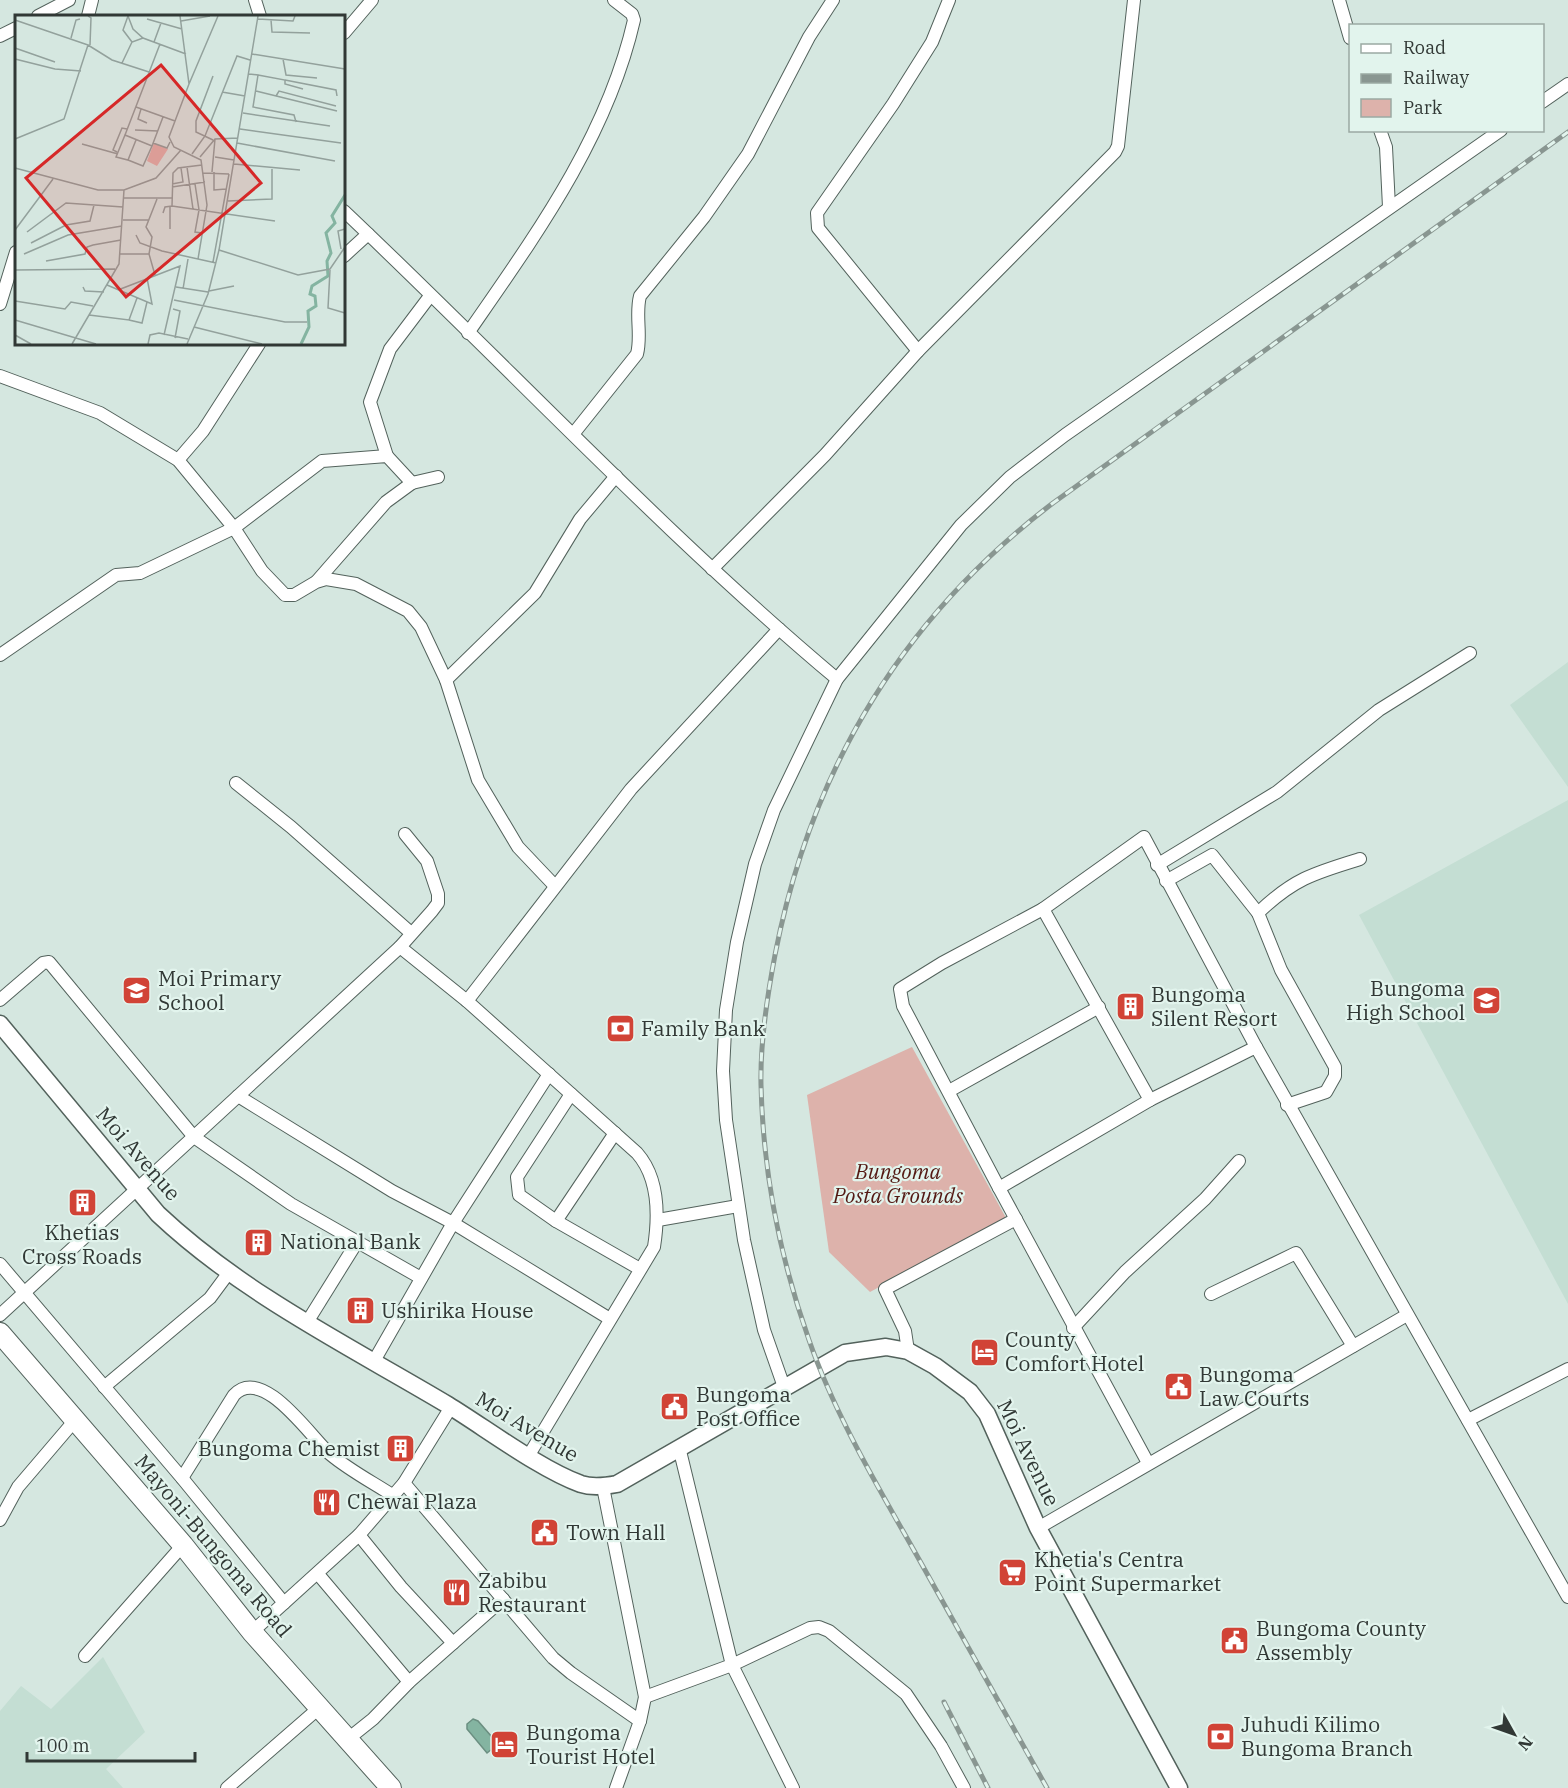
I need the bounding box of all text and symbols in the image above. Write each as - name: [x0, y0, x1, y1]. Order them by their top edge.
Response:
- inset map: [15, 15, 345, 345]
- legend: [1349, 24, 1544, 132]
- text: Road: [1403, 36, 1446, 59]
- text: Railway: [1403, 66, 1469, 89]
- text: Park: [1403, 96, 1443, 119]
- place label: Moi Primary School: [158, 964, 282, 1016]
- place label: Bungoma High School: [1346, 974, 1465, 1026]
- school or university icon: Moi Primary School: [121, 975, 153, 1007]
- place label: Bungoma Silent Resort: [1151, 980, 1277, 1032]
- school or university icon: Bungoma High School: [1470, 985, 1502, 1017]
- building icon: Bungoma Silent Resort: [1114, 991, 1146, 1023]
- bank icon: Family Bank: [604, 1013, 636, 1045]
- place label: Family Bank: [641, 1014, 766, 1042]
- street label: Moi Avenue: [90, 1101, 187, 1206]
- park label: Bungoma Posta Grounds: [832, 1157, 963, 1209]
- building icon: Khetias Cross Roads: [66, 1186, 98, 1218]
- place label: Khetias Cross Roads: [22, 1218, 142, 1270]
- building icon: National Bank: [243, 1226, 275, 1258]
- place label: National Bank: [280, 1227, 421, 1255]
- building icon: Ushirika House: [344, 1295, 376, 1327]
- place label: Ushirika House: [381, 1296, 534, 1324]
- place label: County Comfort Hotel: [1005, 1325, 1144, 1377]
- hotel icon: County Comfort Hotel: [968, 1336, 1000, 1368]
- place label: Bungoma Law Courts: [1199, 1360, 1309, 1412]
- public building icon: Bungoma Law Courts: [1162, 1371, 1194, 1403]
- place label: Bungoma Post Office: [696, 1380, 800, 1432]
- street label: Moi Avenue: [471, 1384, 584, 1468]
- public building icon: Bungoma Post Office: [659, 1391, 691, 1423]
- street label: Moi Avenue: [991, 1395, 1067, 1511]
- building icon: Bungoma Chemist: [385, 1433, 417, 1465]
- place label: Bungoma Chemist: [198, 1434, 380, 1462]
- street label: Mayoni-Bungoma Road: [129, 1448, 299, 1643]
- restaurant icon: Chewai Plaza: [310, 1486, 342, 1518]
- place label: Chewai Plaza: [347, 1487, 477, 1515]
- public building icon: Town Hall: [529, 1517, 561, 1549]
- place label: Town Hall: [566, 1518, 666, 1546]
- place label: Khetia's Centra Point Supermarket: [1034, 1545, 1221, 1597]
- supermarket icon: Khetia's Centra Point Supermarket: [997, 1556, 1029, 1588]
- place label: Zabibu Restaurant: [478, 1566, 587, 1618]
- restaurant icon: Zabibu Restaurant: [441, 1577, 473, 1609]
- place label: Bungoma County Assembly: [1256, 1614, 1427, 1666]
- public building icon: Bungoma County Assembly: [1219, 1625, 1251, 1657]
- north arrow: [1484, 1704, 1544, 1764]
- place label: Juhudi Kilimo Bungoma Branch: [1241, 1710, 1413, 1762]
- place label: Bungoma Tourist Hotel: [526, 1718, 655, 1770]
- bank icon: Juhudi Kilimo Bungoma Branch: [1204, 1721, 1236, 1753]
- scale bar: [27, 1725, 195, 1763]
- hotel icon: Bungoma Tourist Hotel: [489, 1729, 521, 1761]
- text: N: [1514, 1732, 1537, 1755]
- text: 100 m: [36, 1734, 90, 1757]

